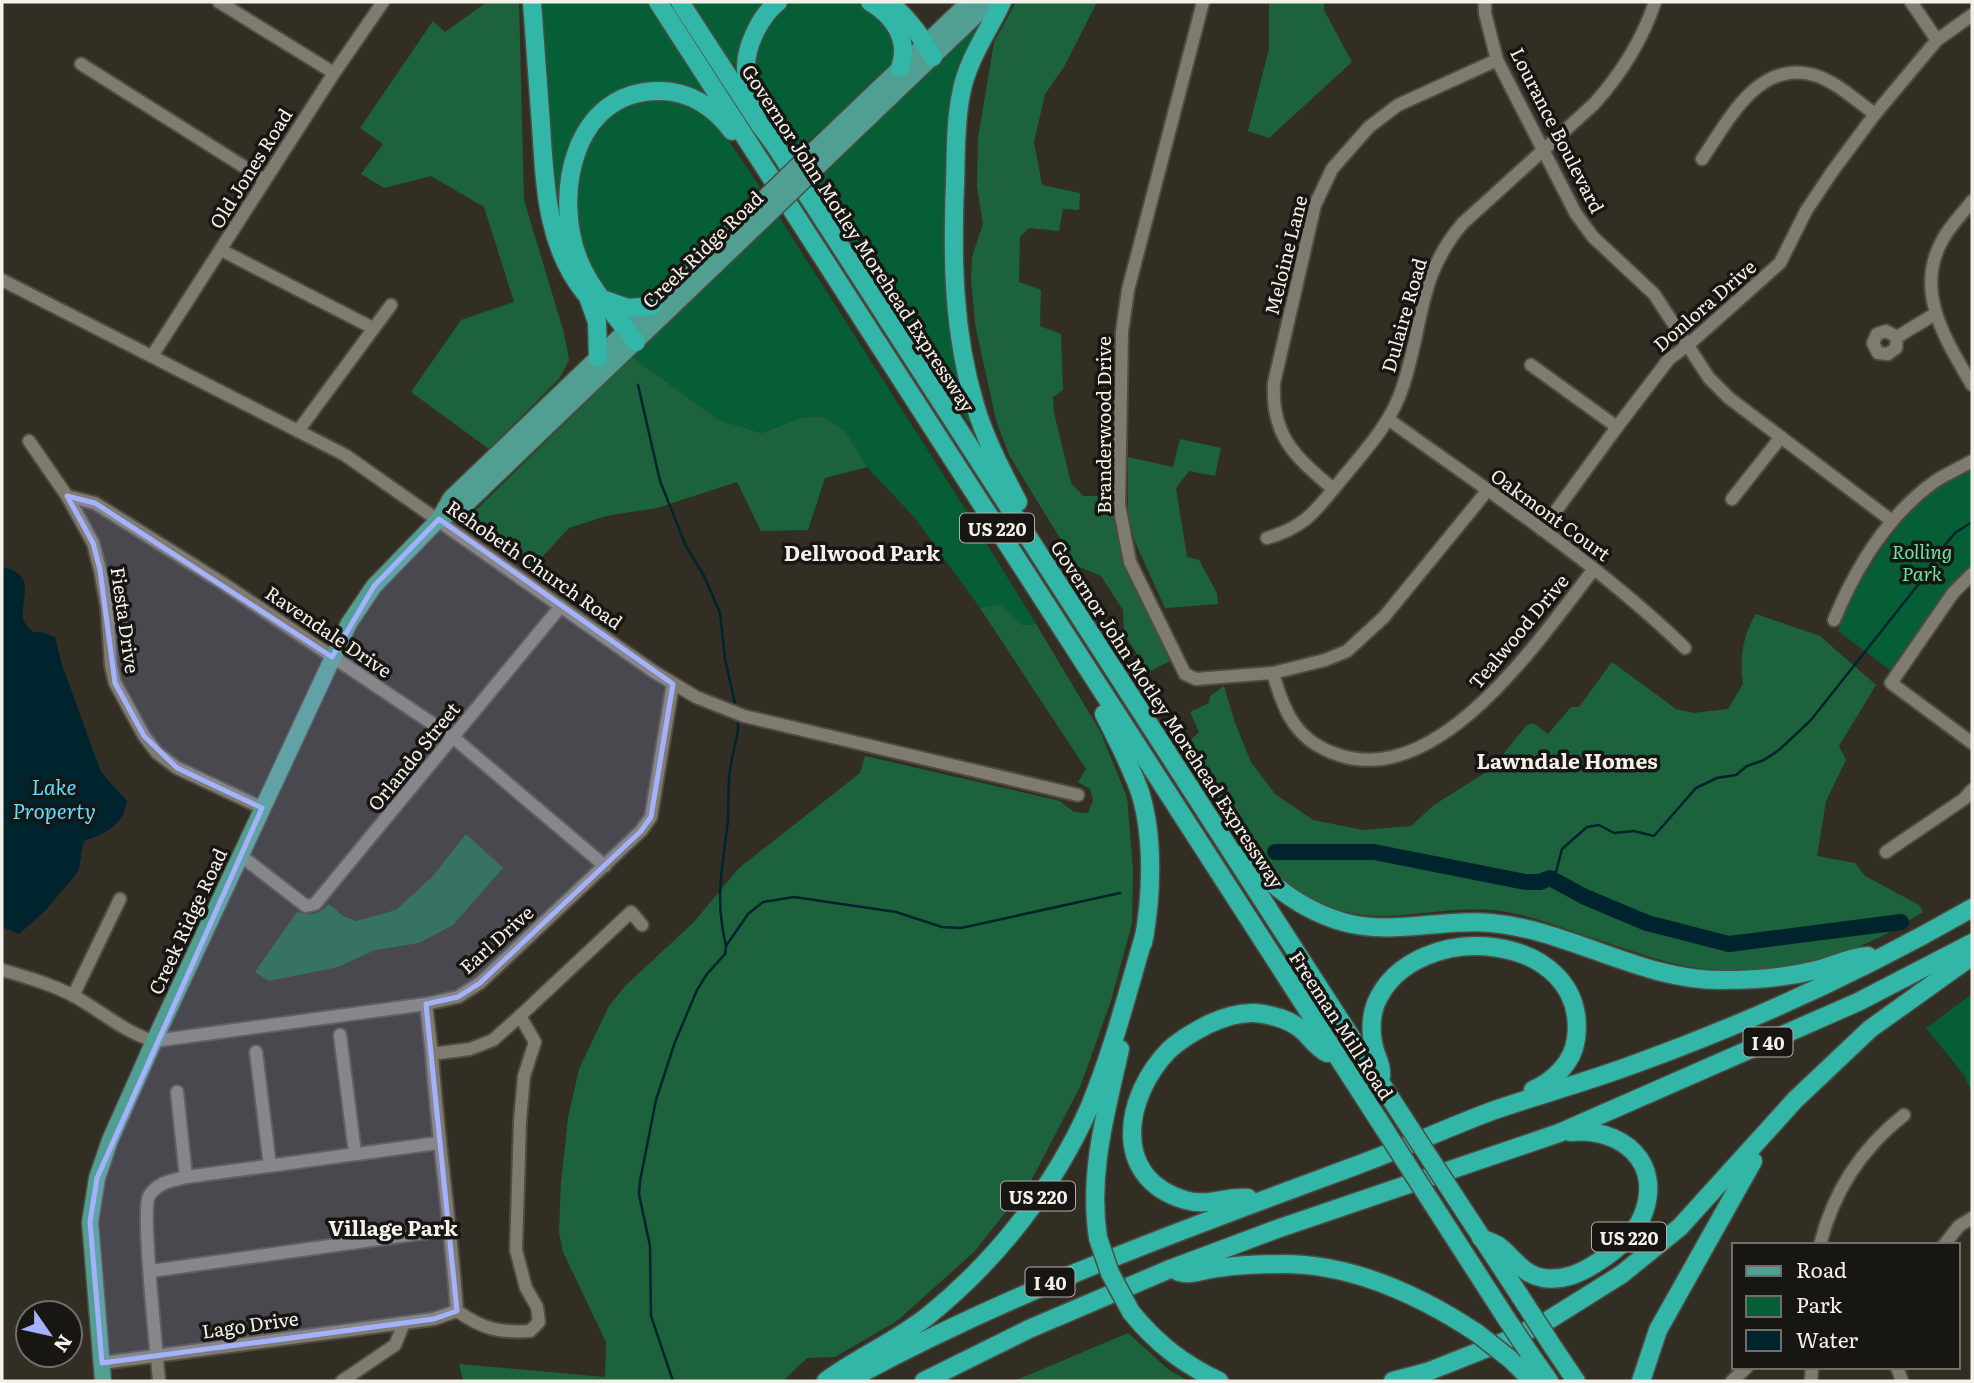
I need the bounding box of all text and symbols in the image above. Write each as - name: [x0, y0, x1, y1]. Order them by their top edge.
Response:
- street label: Lourance Boulevard: [1504, 42, 1612, 218]
- street label: Governor John Motley Morehead Expressway: [736, 58, 982, 418]
- street label: Old Jones Road: [202, 102, 298, 234]
- street label: Creek Ridge Road: [635, 184, 769, 314]
- street label: Meloine Lane: [1257, 192, 1313, 318]
- street label: Donlora Drive: [1646, 252, 1762, 358]
- street label: Dulaire Road: [1373, 254, 1433, 376]
- street label: Branderwood Drive: [1089, 336, 1117, 514]
- street label: Oakmont Court: [1485, 461, 1617, 567]
- street label: Rehobeth Church Road: [441, 493, 629, 636]
- road number: US 220: [960, 514, 1034, 542]
- street label: Governor John Motley Morehead Expressway: [1045, 534, 1291, 894]
- district label: Dellwood Park: [784, 536, 941, 567]
- park label: Rolling Park: [1892, 537, 1952, 587]
- street label: Fiesta Drive: [105, 565, 147, 675]
- street label: Tealwood Drive: [1461, 567, 1575, 695]
- street label: Ravendale Drive: [260, 578, 398, 684]
- street label: Orlando Street: [360, 695, 466, 816]
- district label: Lawndale Homes: [1476, 744, 1658, 775]
- water label: Lake Property: [12, 770, 96, 825]
- street label: Creek Ridge Road: [141, 843, 233, 999]
- street label: Earl Drive: [453, 898, 539, 980]
- street label: Freeman Mill Road: [1283, 945, 1401, 1105]
- road number: I 40: [1744, 1028, 1792, 1056]
- road number: US 220: [1001, 1182, 1075, 1210]
- district label: Village Park: [328, 1211, 459, 1242]
- road number: US 220: [1592, 1222, 1666, 1252]
- legend: [1732, 1243, 1960, 1369]
- text: Road: [1796, 1253, 1847, 1284]
- road number: I 40: [1026, 1268, 1074, 1296]
- text: Park: [1796, 1288, 1842, 1319]
- north arrow: [14, 1299, 84, 1369]
- street label: Lago Drive: [200, 1303, 300, 1345]
- text: Water: [1796, 1323, 1858, 1354]
- text: N: [48, 1330, 80, 1359]

